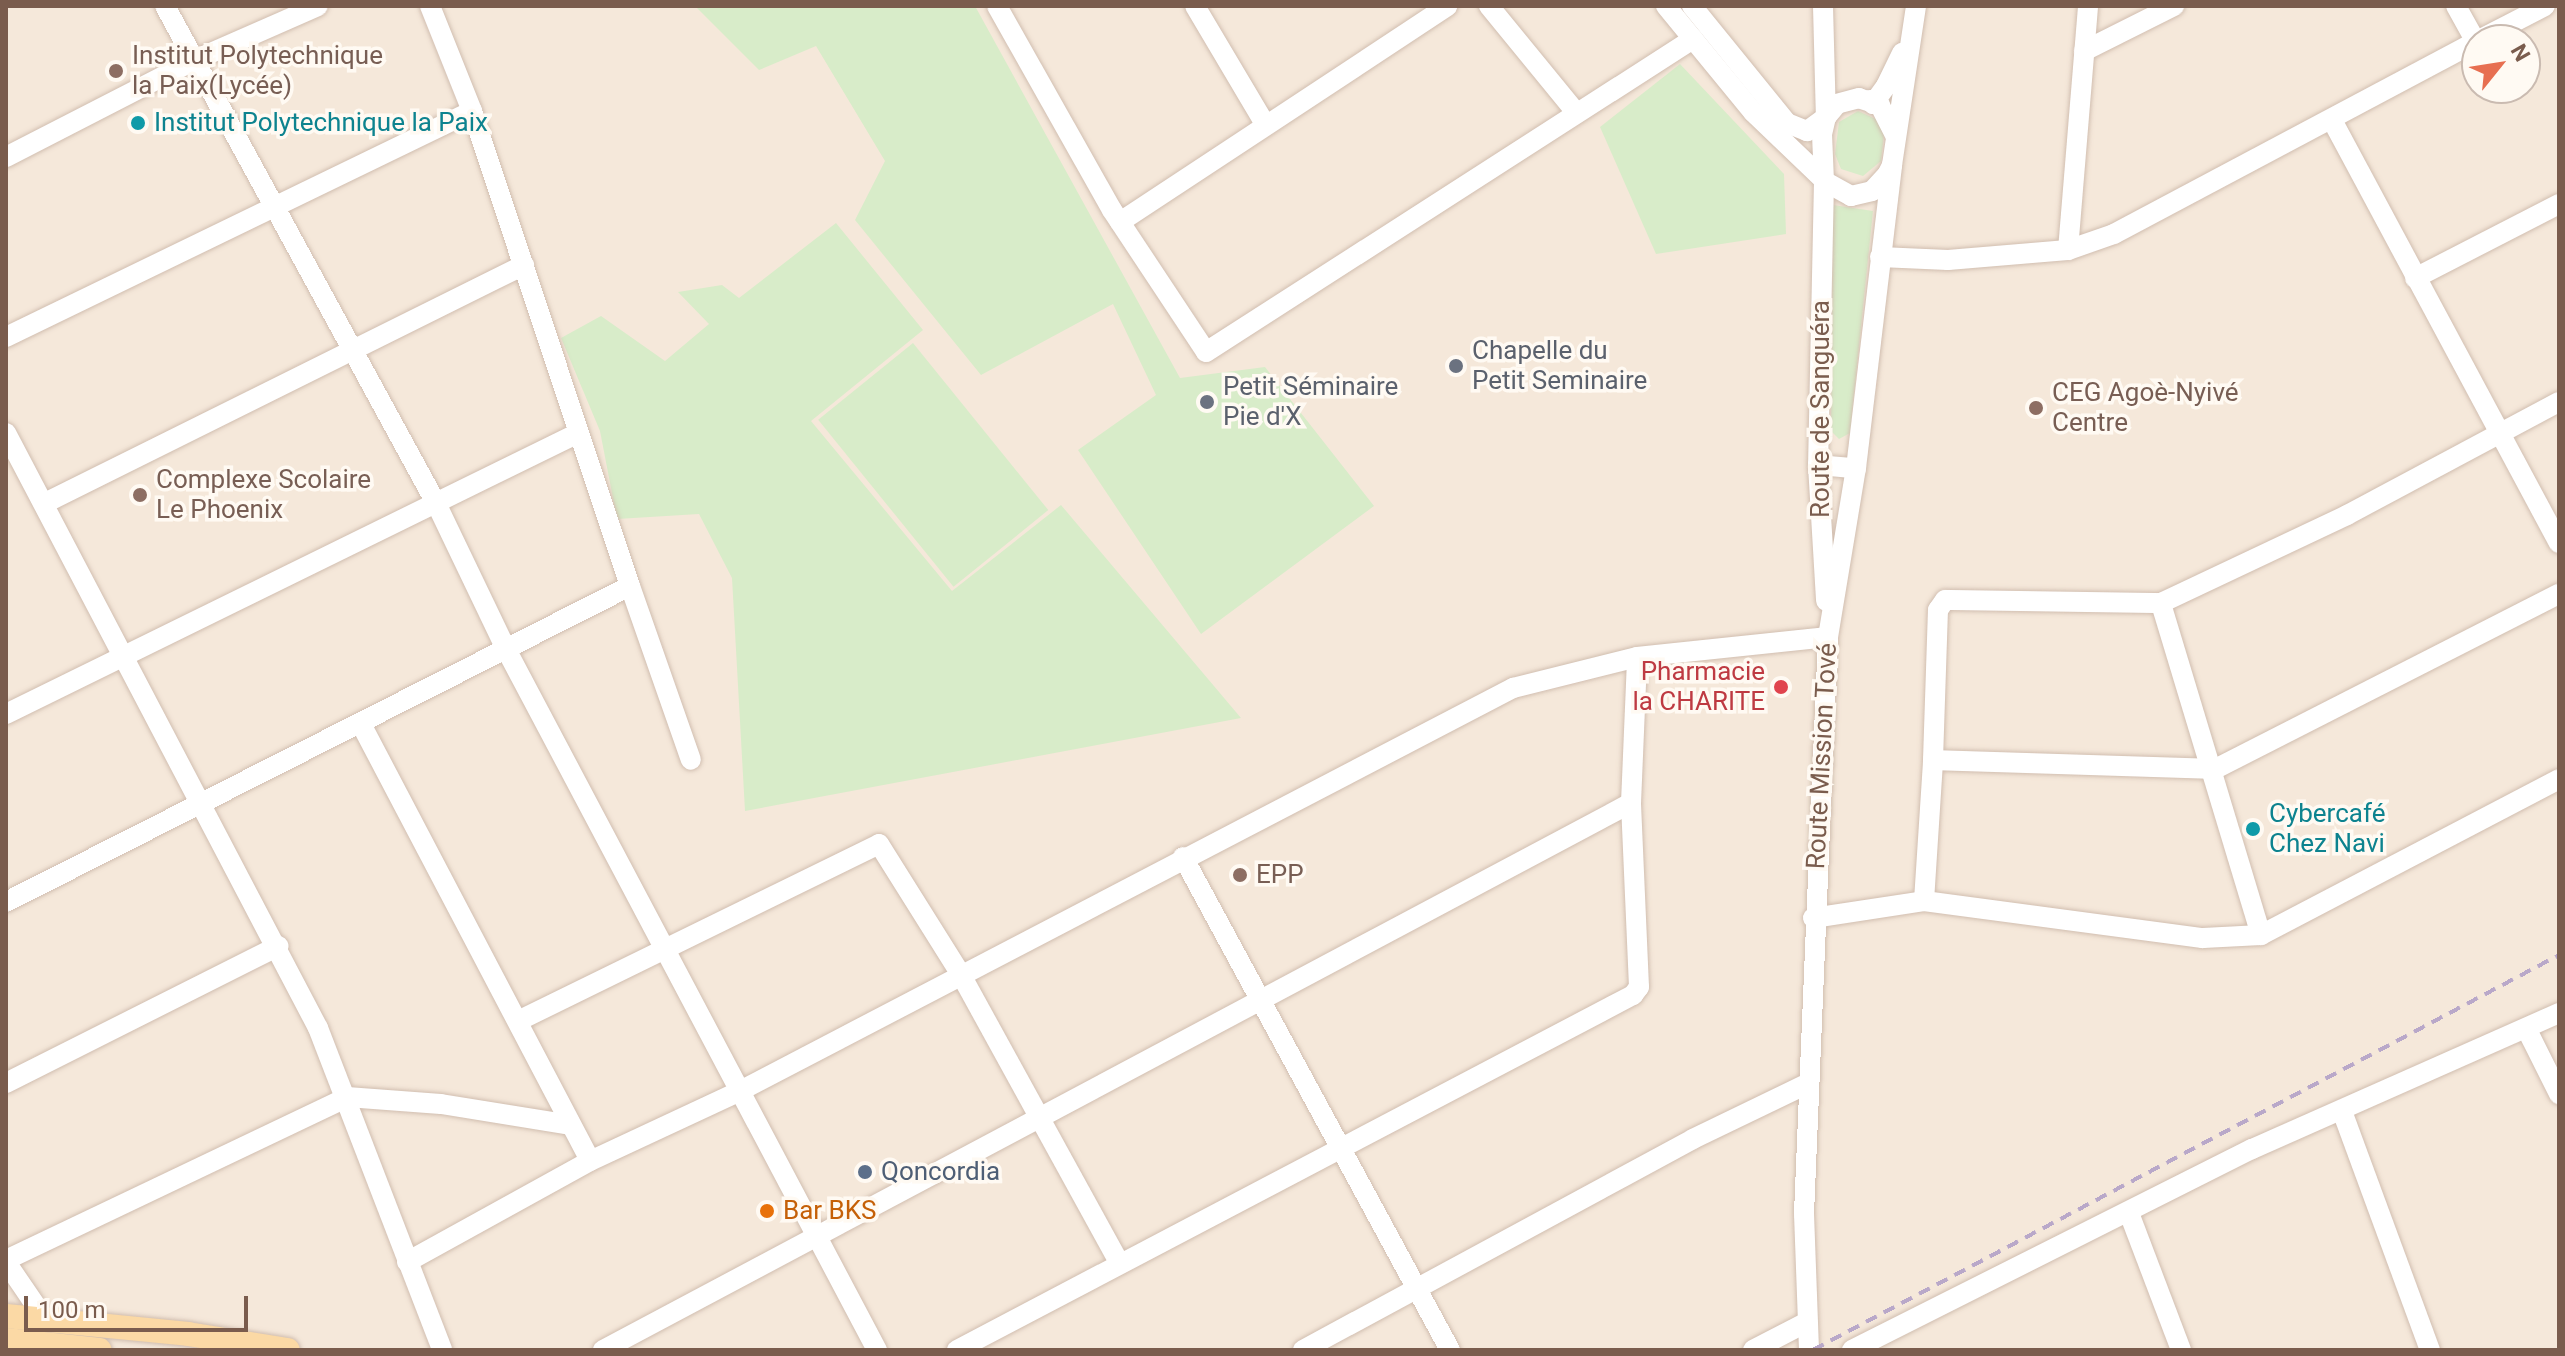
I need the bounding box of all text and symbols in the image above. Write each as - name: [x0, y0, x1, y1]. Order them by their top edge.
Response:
- north arrow: [2461, 24, 2541, 104]
- place label: Institut Polytechnique la Paix(Lycée): [132, 40, 383, 102]
- text: N: [2506, 40, 2535, 66]
- marker: Institut Polytechnique la Paix(Lycée): [107, 62, 125, 80]
- place label: Institut Polytechnique la Paix: [154, 107, 488, 139]
- marker: Institut Polytechnique la Paix: [129, 114, 147, 132]
- street label: Route de Sanguéra: [1805, 300, 1837, 518]
- place label: Chapelle du Petit Seminaire: [1472, 335, 1647, 396]
- marker: Chapelle du Petit Seminaire: [1447, 357, 1465, 375]
- place label: Petit Séminaire Pie d'X: [1223, 371, 1398, 432]
- place label: CEG Agoè-Nyivé Centre: [2052, 377, 2239, 438]
- marker: Petit Séminaire Pie d'X: [1198, 393, 1216, 411]
- marker: CEG Agoè-Nyivé Centre: [2027, 399, 2045, 417]
- place label: Complexe Scolaire Le Phoenix: [156, 464, 371, 526]
- marker: Complexe Scolaire Le Phoenix: [131, 486, 149, 504]
- street label: Route Mission Tové: [1800, 642, 1844, 870]
- place label: Pharmacie la CHARITE: [1632, 656, 1765, 718]
- marker: Pharmacie la CHARITE: [1772, 678, 1790, 696]
- place label: Cybercafé Chez Navi: [2269, 798, 2385, 860]
- marker: Cybercafé Chez Navi: [2244, 820, 2262, 838]
- place label: EPP: [1256, 859, 1304, 891]
- marker: EPP: [1231, 866, 1249, 884]
- place label: Qoncordia: [881, 1156, 1000, 1188]
- marker: Qoncordia: [856, 1163, 874, 1181]
- place label: Bar BKS: [783, 1195, 877, 1227]
- marker: Bar BKS: [758, 1202, 776, 1220]
- scale bar: [28, 1280, 252, 1330]
- text: 100 m: [38, 1296, 105, 1324]

